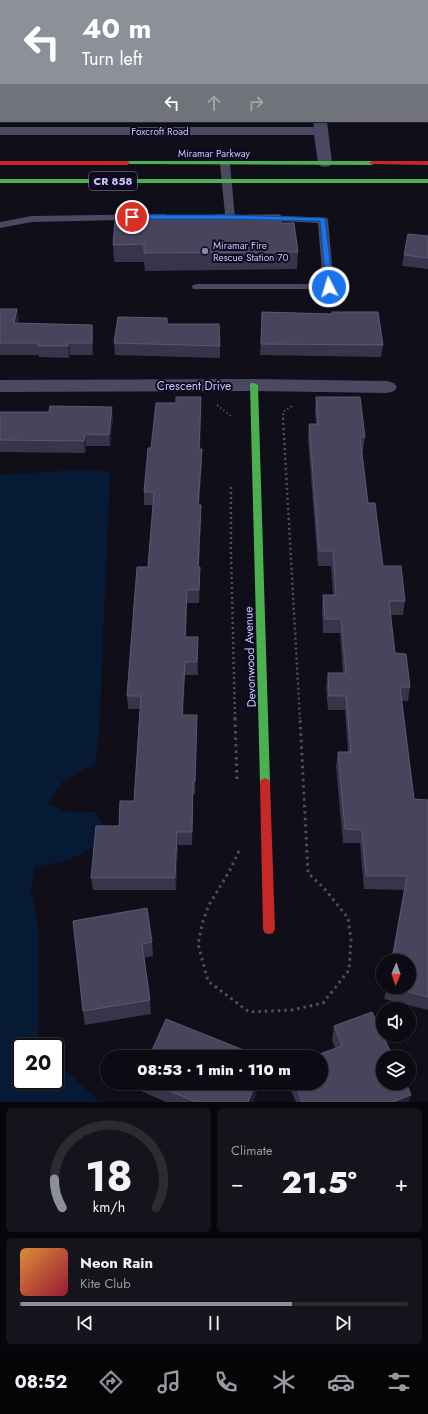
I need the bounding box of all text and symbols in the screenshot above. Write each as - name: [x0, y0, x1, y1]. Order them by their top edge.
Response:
- text: 40 m: [82, 8, 151, 49]
- icon: left: [16, 16, 68, 68]
- text: Turn left: [82, 46, 142, 72]
- icon: left: [161, 92, 183, 114]
- icon: ahead: [203, 92, 225, 114]
- icon: right: [245, 92, 267, 114]
- street label: Foxcroft Road: [131, 124, 189, 139]
- street label: Miramar Parkway: [178, 146, 251, 161]
- road number: CR 858: [89, 172, 137, 190]
- pin: [115, 200, 149, 234]
- icon: arrive: [121, 206, 143, 228]
- place label: Miramar Fire Rescue Station 70: [213, 238, 289, 265]
- marker: Miramar Fire Rescue Station 70: [200, 246, 210, 256]
- position arrow: [308, 266, 350, 308]
- street label: Crescent Drive: [157, 377, 231, 395]
- street label: Devonwood Avenue: [239, 606, 261, 708]
- north arrow: [376, 954, 416, 994]
- map controls: [376, 954, 416, 1090]
- button: sound: [376, 1002, 416, 1042]
- speed limit sign: 20: [12, 1038, 64, 1090]
- button: layers: [376, 1050, 416, 1090]
- text: 08:53 · 1 min · 110 m: [137, 1059, 291, 1081]
- text: Climate: [231, 1141, 272, 1160]
- text: 18: [85, 1146, 132, 1207]
- text: 21.5°: [282, 1161, 357, 1204]
- text: −: [231, 1167, 244, 1199]
- text: +: [394, 1167, 408, 1199]
- text: km/h: [92, 1197, 125, 1217]
- text: Neon Rain: [80, 1252, 153, 1274]
- text: Kite Club: [80, 1274, 131, 1293]
- icon: previous: [74, 1312, 96, 1334]
- icon: pause: [203, 1312, 225, 1334]
- icon: next: [332, 1312, 354, 1334]
- icon: directions: [97, 1368, 125, 1396]
- icon: music: [155, 1368, 183, 1396]
- icon: phone: [212, 1368, 240, 1396]
- icon: climate: [270, 1368, 298, 1396]
- icon: car: [327, 1368, 355, 1396]
- icon: filters: [385, 1368, 413, 1396]
- text: 08:52: [15, 1369, 67, 1395]

